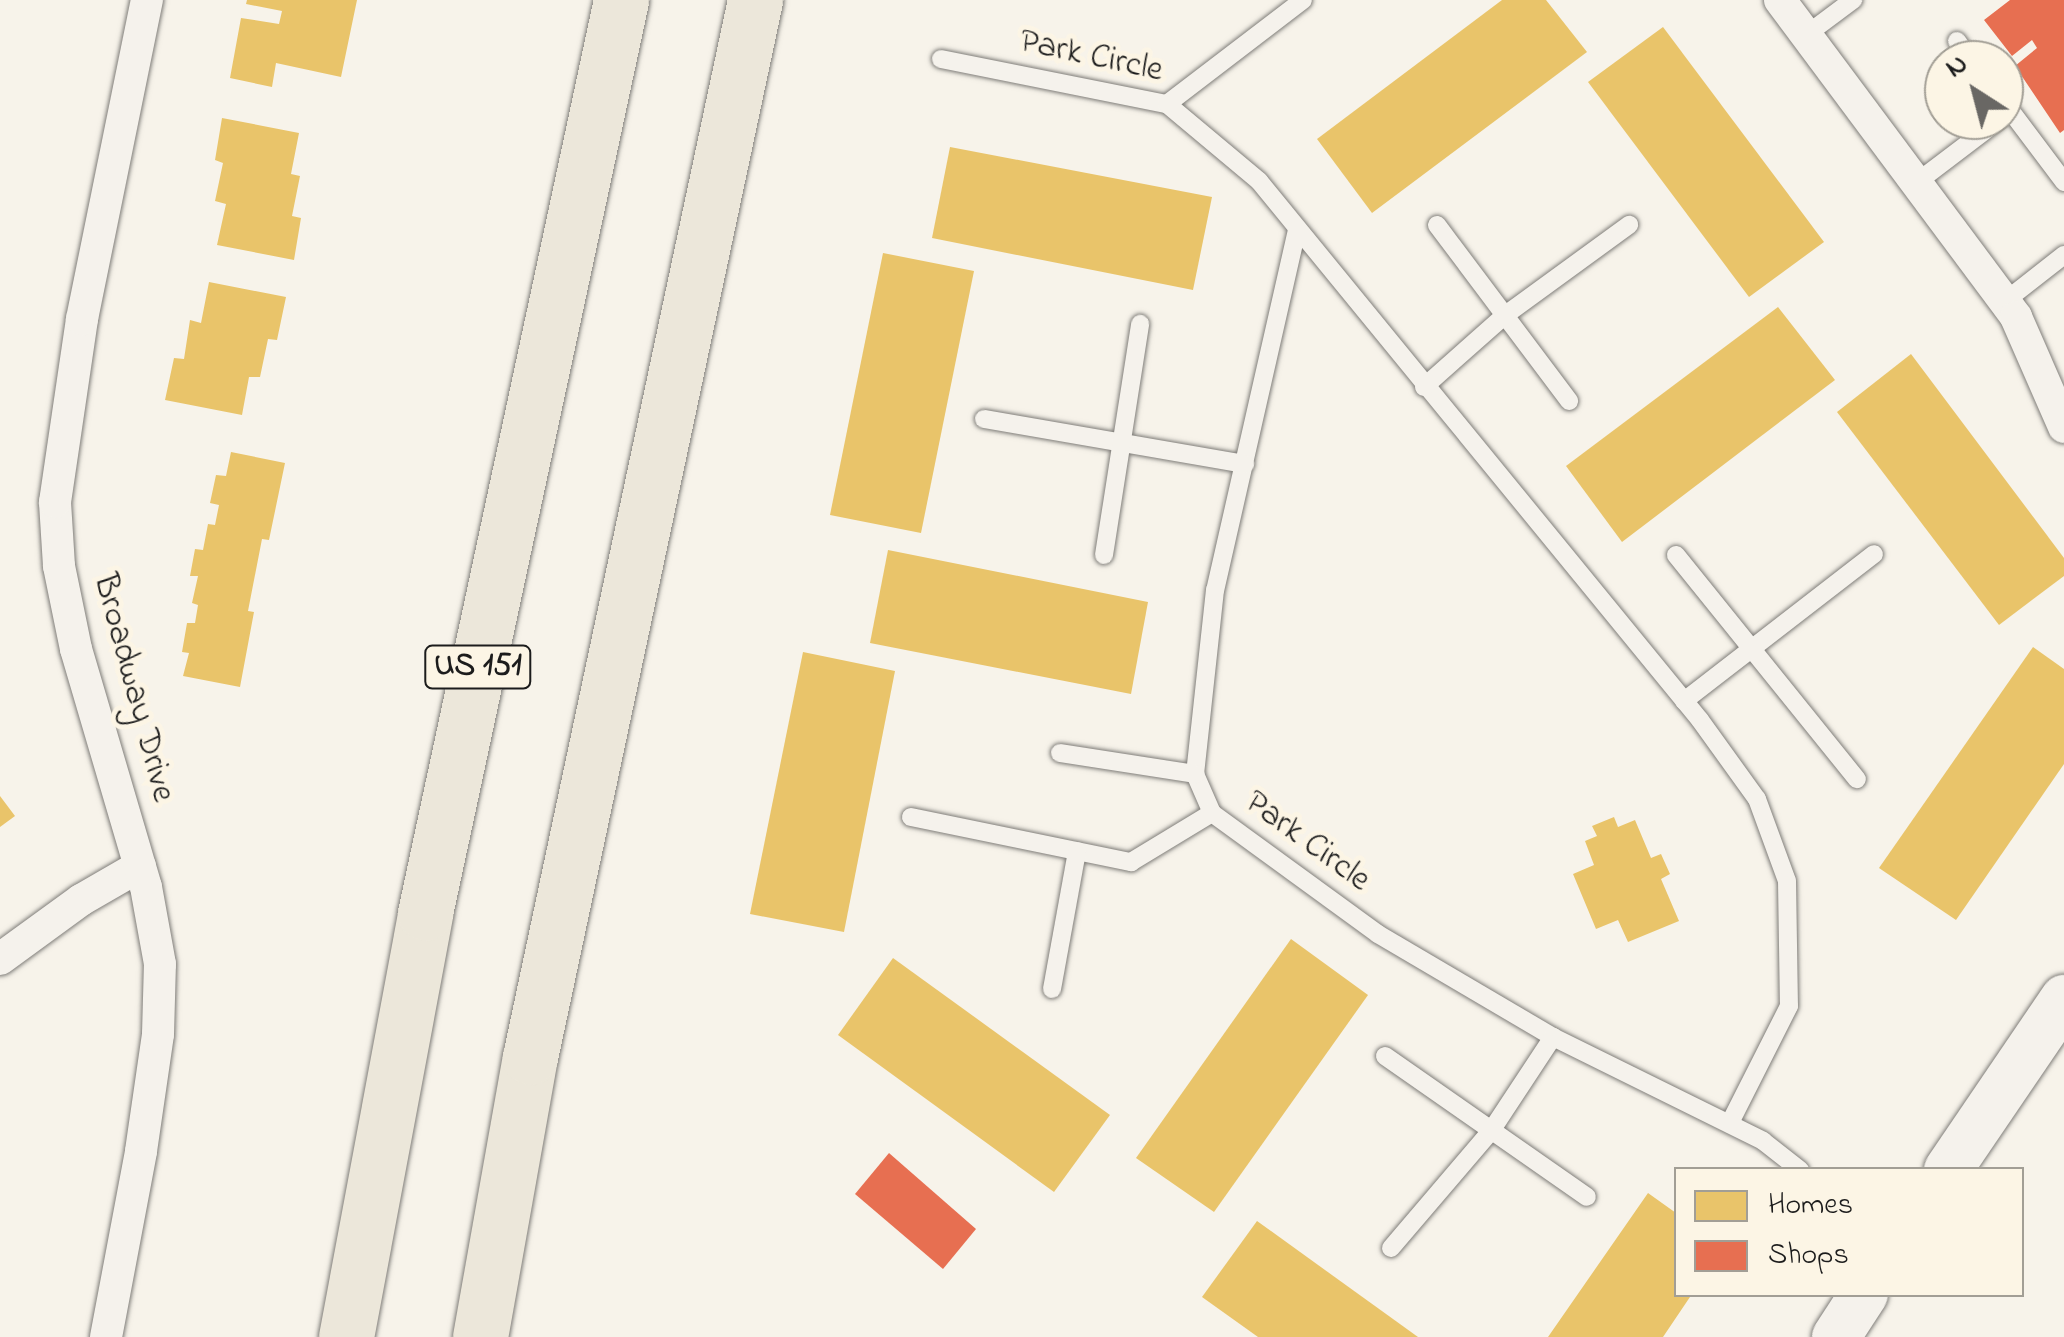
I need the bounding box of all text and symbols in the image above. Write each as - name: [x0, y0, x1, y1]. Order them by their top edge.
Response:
- street label: Park Circle: [1015, 21, 1167, 93]
- north arrow: [1924, 40, 2024, 140]
- text: N: [1938, 45, 1977, 89]
- street label: Broadway Drive: [82, 569, 184, 807]
- road number: US 151: [423, 640, 533, 694]
- street label: Park Circle: [1236, 782, 1378, 902]
- legend: [1674, 1167, 2024, 1297]
- text: Homes: [1768, 1184, 1853, 1228]
- text: Shops: [1768, 1234, 1849, 1278]

